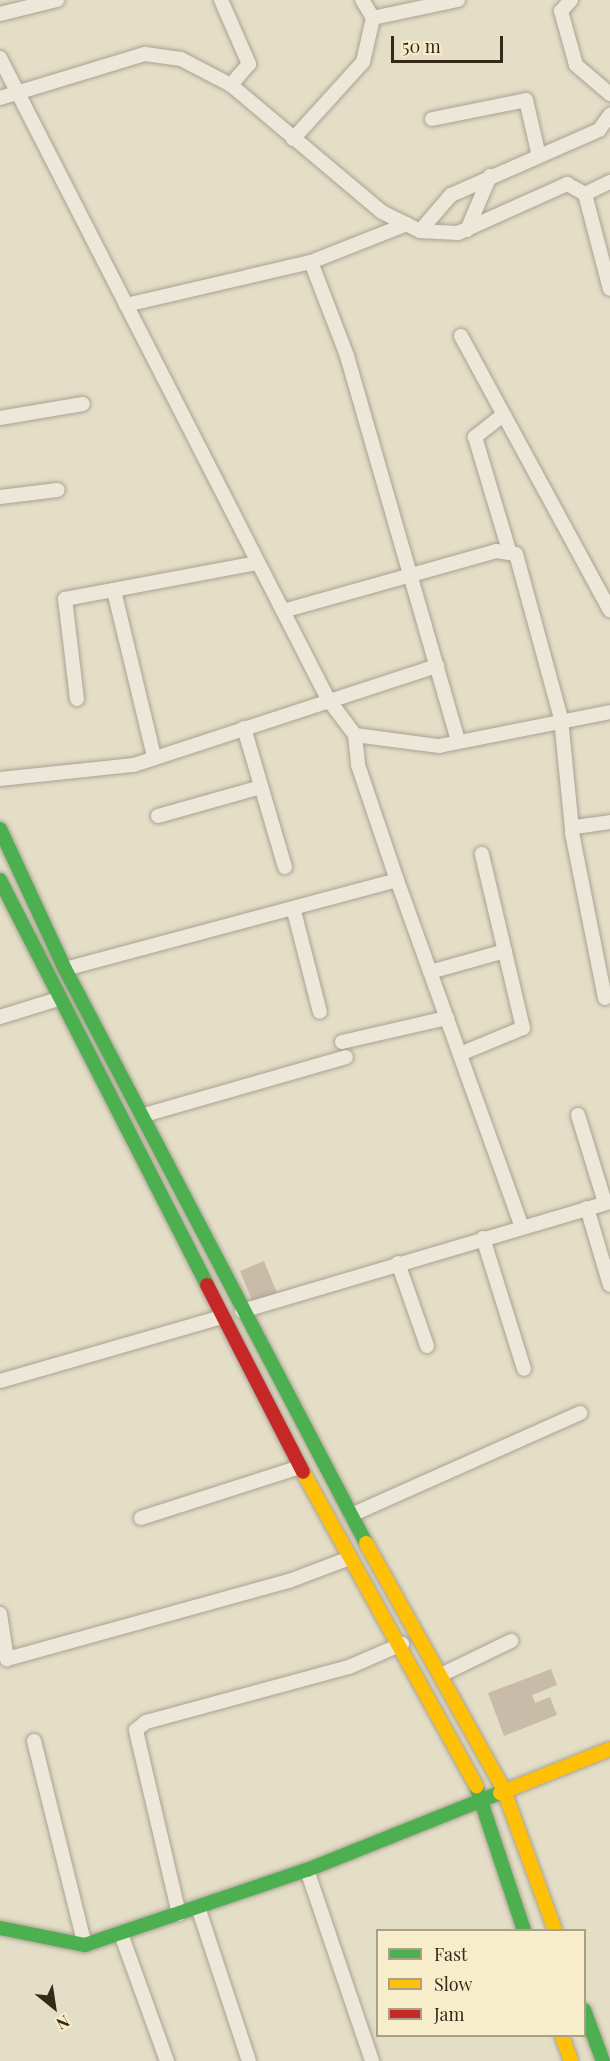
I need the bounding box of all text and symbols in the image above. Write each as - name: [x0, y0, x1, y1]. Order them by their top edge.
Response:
- scale bar: [394, 24, 506, 62]
- text: 50 m: [402, 34, 441, 58]
- legend: [376, 1929, 586, 2037]
- text: Fast: [434, 1942, 467, 1966]
- text: Slow: [434, 1972, 472, 1996]
- north arrow: [24, 1977, 84, 2037]
- text: Jam: [434, 2002, 464, 2026]
- text: N: [53, 2011, 74, 2035]

